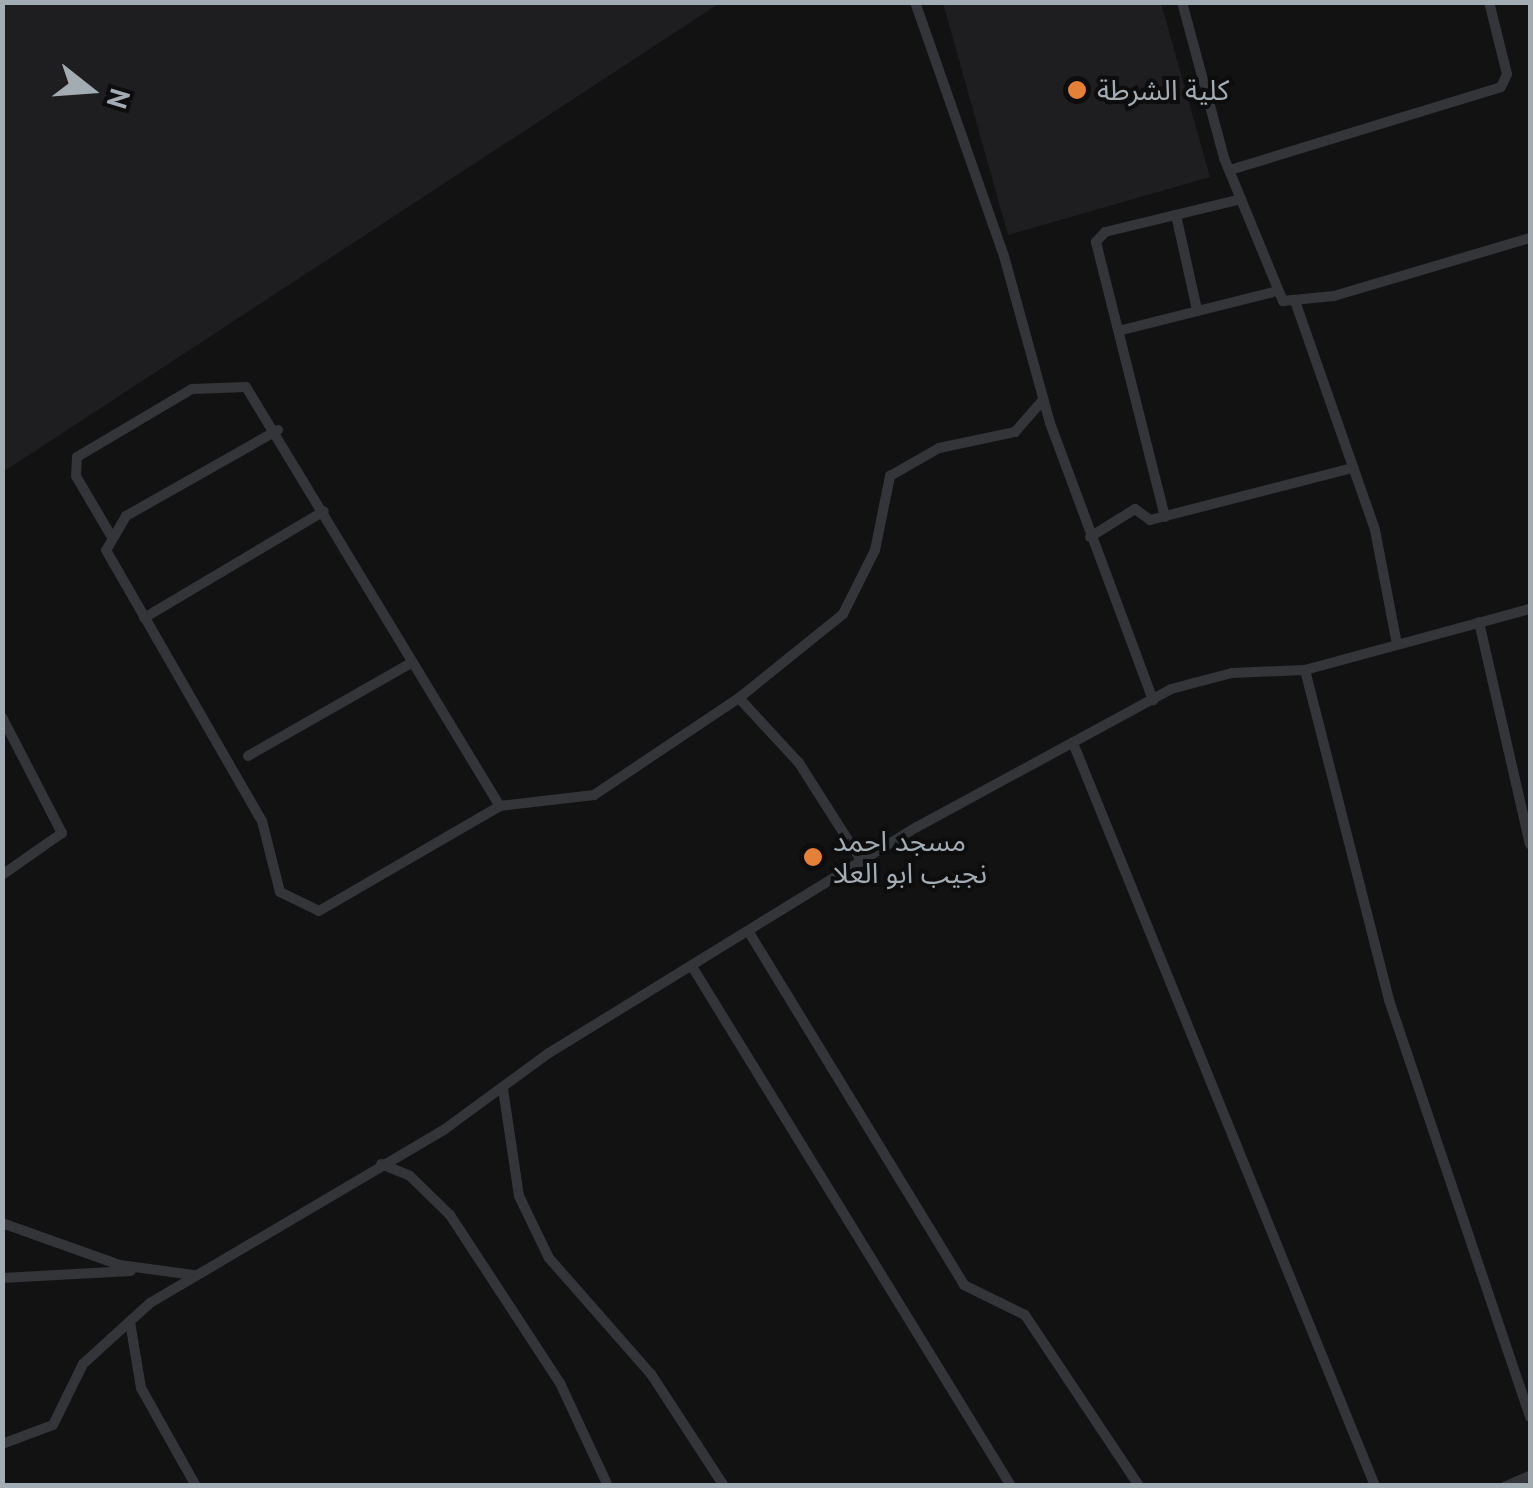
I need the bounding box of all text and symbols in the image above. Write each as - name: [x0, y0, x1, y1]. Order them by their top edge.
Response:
- north arrow: [40, 40, 140, 140]
- place label: كلية الشرطة: [1097, 73, 1229, 107]
- marker: كلية الشرطة: [1066, 79, 1088, 101]
- text: N: [99, 85, 140, 113]
- place label: مسجد احمد نجيب ابو العلا: [833, 824, 987, 890]
- marker: مسجد احمد نجيب ابو العلا: [802, 846, 824, 868]

